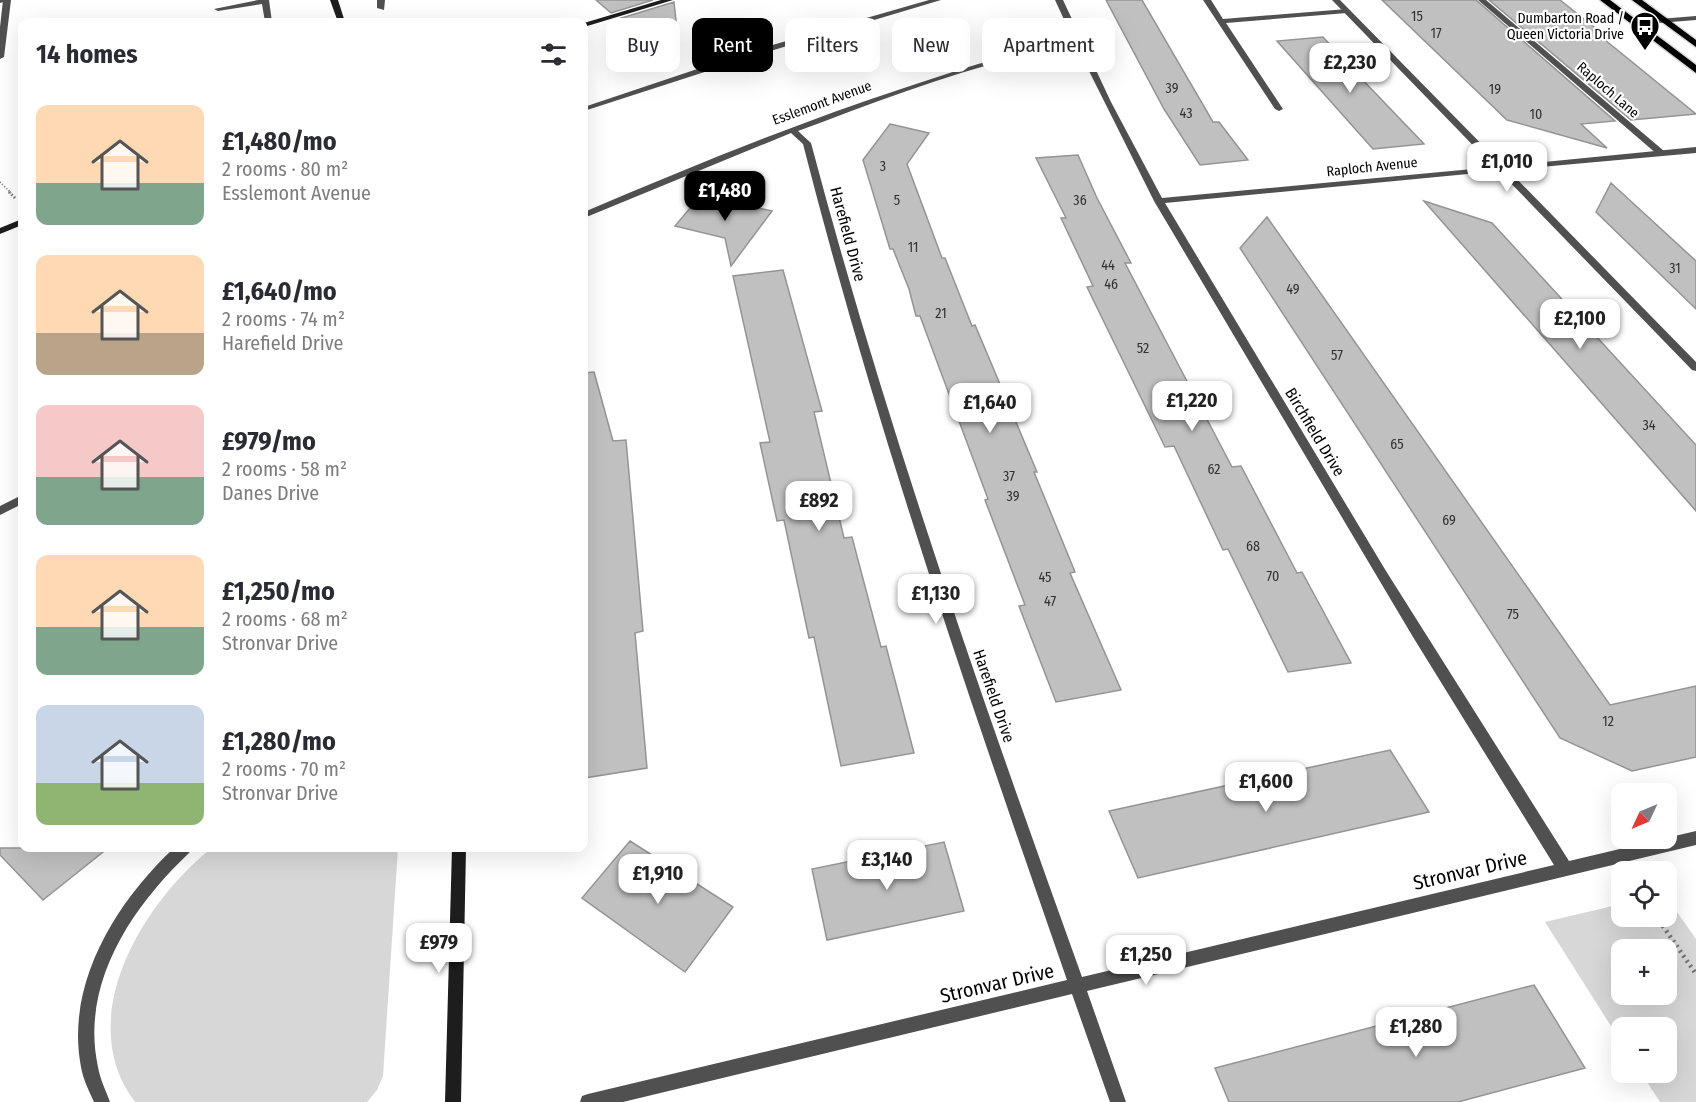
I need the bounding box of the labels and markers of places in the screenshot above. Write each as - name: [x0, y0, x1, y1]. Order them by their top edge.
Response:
- place label: Dumbarton Road / Queen Victoria Drive: [1507, 10, 1624, 43]
- bus stop icon: Dumbarton Road / Queen Victoria Drive: [1629, 10, 1661, 52]
- pin: £2,230: [1301, 43, 1399, 94]
- pin: £1,010: [1458, 142, 1556, 193]
- pin: £1,480: [676, 171, 774, 222]
- pin: £2,100: [1531, 299, 1629, 350]
- pin: £1,220: [1143, 381, 1241, 432]
- pin: £1,640: [941, 383, 1039, 434]
- pin: £892: [783, 481, 855, 532]
- pin: £1,130: [887, 574, 985, 625]
- pin: £1,600: [1217, 762, 1315, 813]
- pin: £3,140: [838, 840, 936, 891]
- pin: £1,910: [609, 854, 707, 905]
- pin: £979: [403, 923, 475, 974]
- pin: £1,250: [1097, 935, 1195, 986]
- pin: £1,280: [1367, 1007, 1465, 1058]

